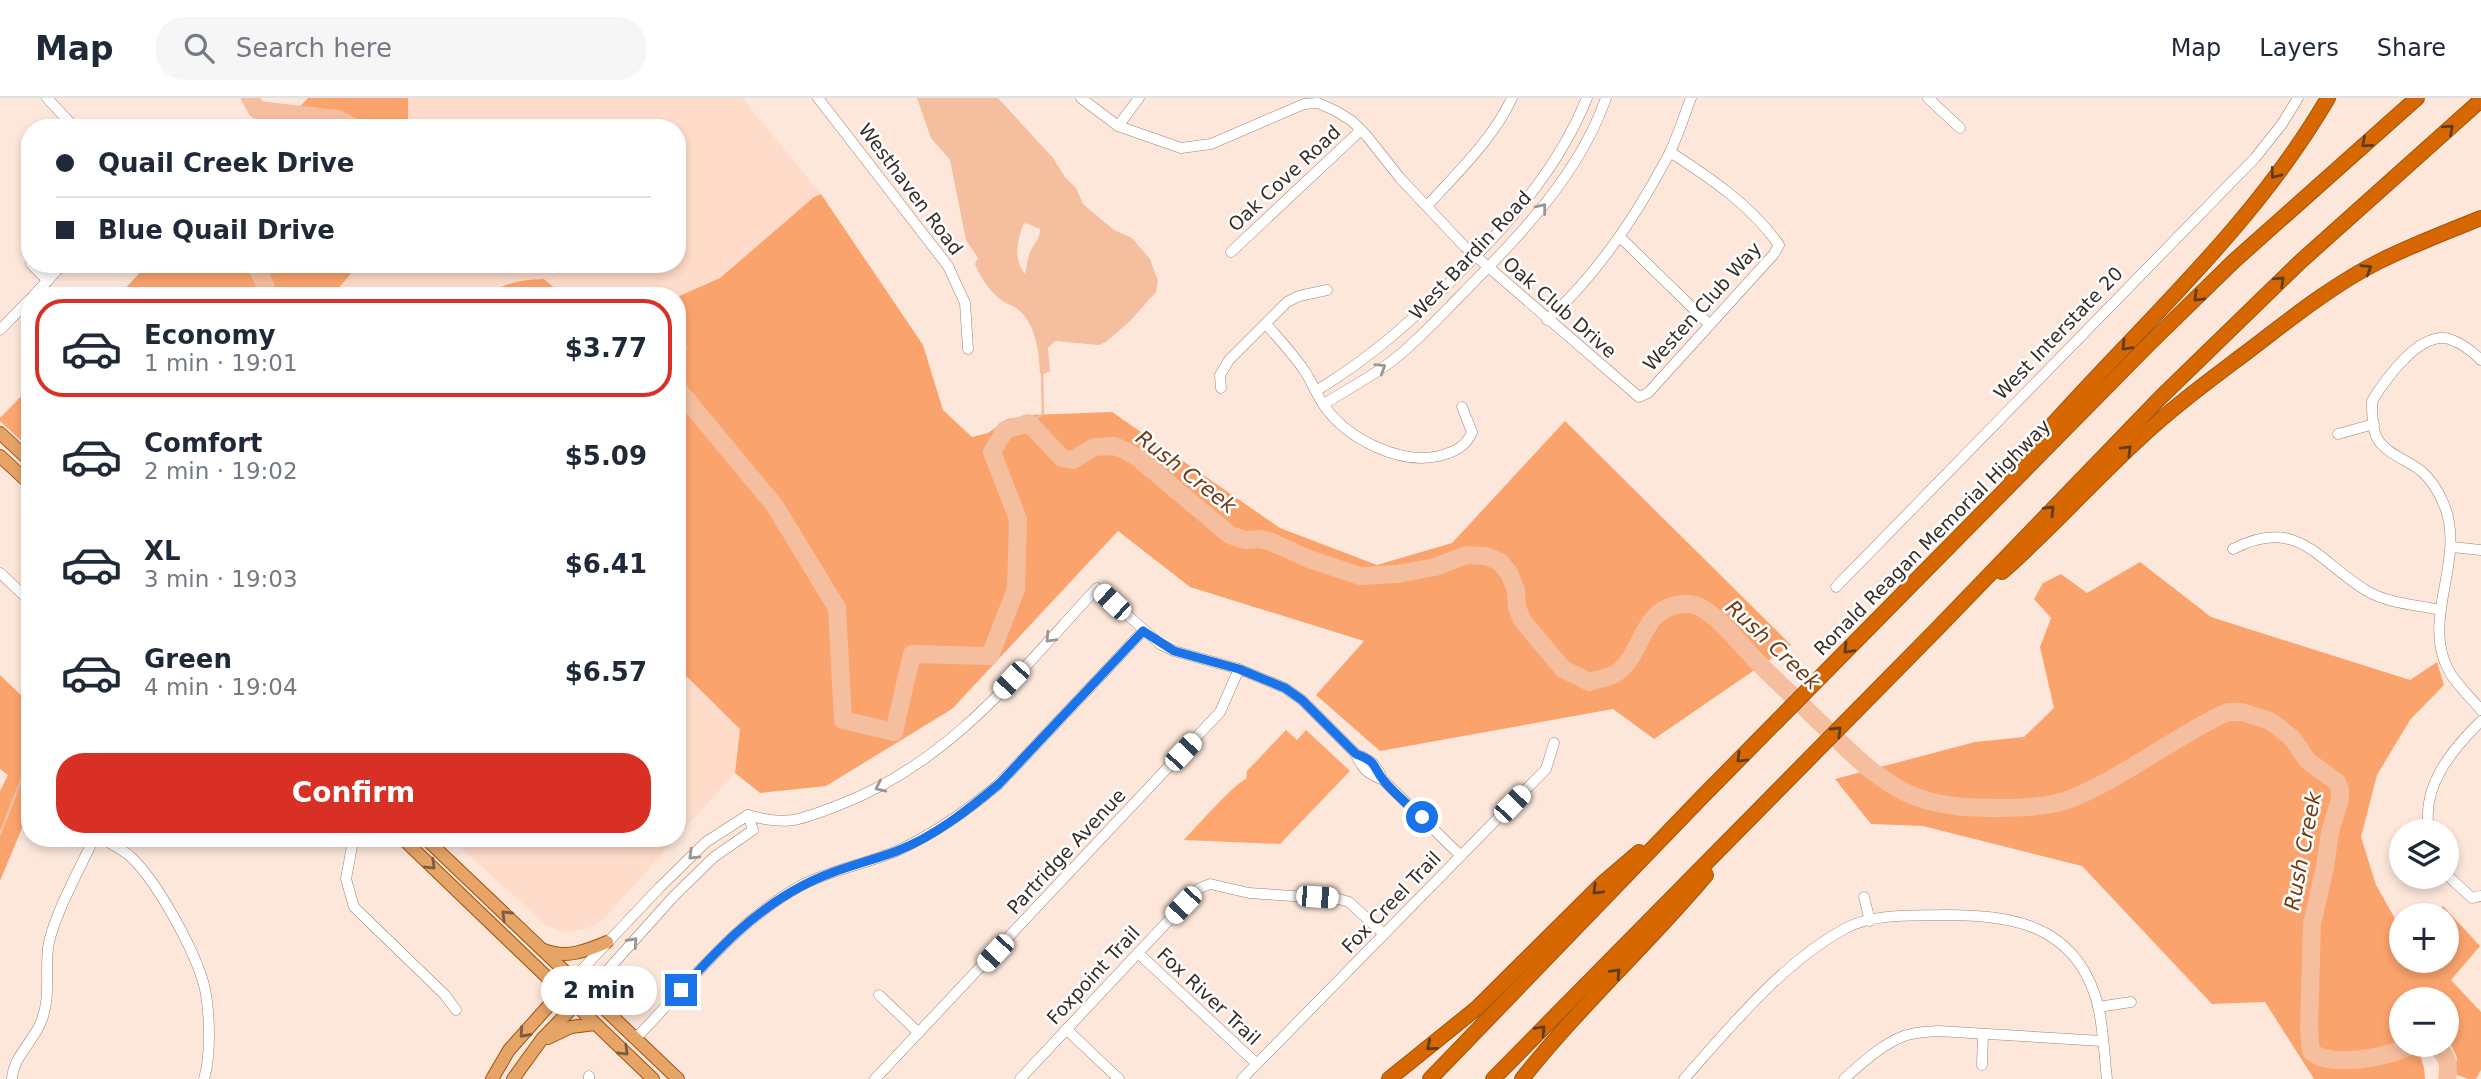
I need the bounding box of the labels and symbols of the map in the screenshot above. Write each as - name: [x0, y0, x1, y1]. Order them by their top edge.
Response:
- street label: Westhaven Road: [854, 119, 968, 259]
- street label: Oak Cove Road: [1223, 120, 1345, 236]
- one-way arrow: [2441, 124, 2454, 137]
- one-way arrow: [2361, 135, 2374, 147]
- one-way arrow: [2271, 166, 2284, 179]
- street label: West Bardin Road: [1405, 186, 1535, 324]
- one-way arrow: [1534, 203, 1547, 215]
- street label: Westen Club Way: [1638, 237, 1766, 375]
- street label: Oak Club Drive: [1499, 252, 1621, 362]
- street label: West Interstate 20: [1989, 262, 2127, 404]
- one-way arrow: [2360, 264, 2373, 277]
- one-way arrow: [2272, 277, 2285, 289]
- one-way arrow: [2193, 288, 2206, 301]
- one-way arrow: [2122, 338, 2135, 351]
- one-way arrow: [1374, 363, 1387, 376]
- street label: Ronald Reagan Memorial Highway: [1809, 414, 2055, 660]
- water label: Rush Creek: [1131, 426, 1241, 519]
- one-way arrow: [2119, 445, 2132, 458]
- one-way arrow: [2041, 506, 2054, 519]
- car: [1090, 580, 1135, 624]
- water label: Rush Creek: [1721, 595, 1826, 695]
- one-way arrow: [1046, 630, 1059, 643]
- one-way arrow: [1843, 641, 1856, 654]
- car: [989, 657, 1034, 703]
- one-way arrow: [1829, 726, 1842, 739]
- car: [1161, 729, 1206, 775]
- one-way arrow: [1736, 750, 1749, 763]
- one-way arrow: [875, 779, 888, 793]
- car: [1490, 782, 1535, 826]
- street label: Partridge Avenue: [1002, 784, 1130, 918]
- water label: Rush Creek: [2280, 789, 2326, 912]
- route start: [1406, 801, 1438, 833]
- one-way arrow: [688, 846, 701, 859]
- street label: Fox Creel Trail: [1337, 847, 1445, 957]
- one-way arrow: [422, 857, 435, 869]
- one-way arrow: [1592, 881, 1605, 894]
- car: [1161, 882, 1206, 928]
- car: [1296, 885, 1339, 909]
- one-way arrow: [501, 910, 514, 923]
- street label: Foxpoint Trail: [1042, 921, 1144, 1029]
- car: [973, 930, 1018, 976]
- one-way arrow: [625, 937, 637, 950]
- street label: Fox River Trail: [1153, 943, 1265, 1049]
- callout: 2 min: [541, 966, 656, 1015]
- one-way arrow: [1607, 968, 1620, 981]
- route end: [665, 974, 697, 1006]
- one-way arrow: [520, 1024, 533, 1037]
- one-way arrow: [1532, 1026, 1545, 1039]
- one-way arrow: [1427, 1038, 1440, 1050]
- one-way arrow: [616, 1043, 629, 1056]

